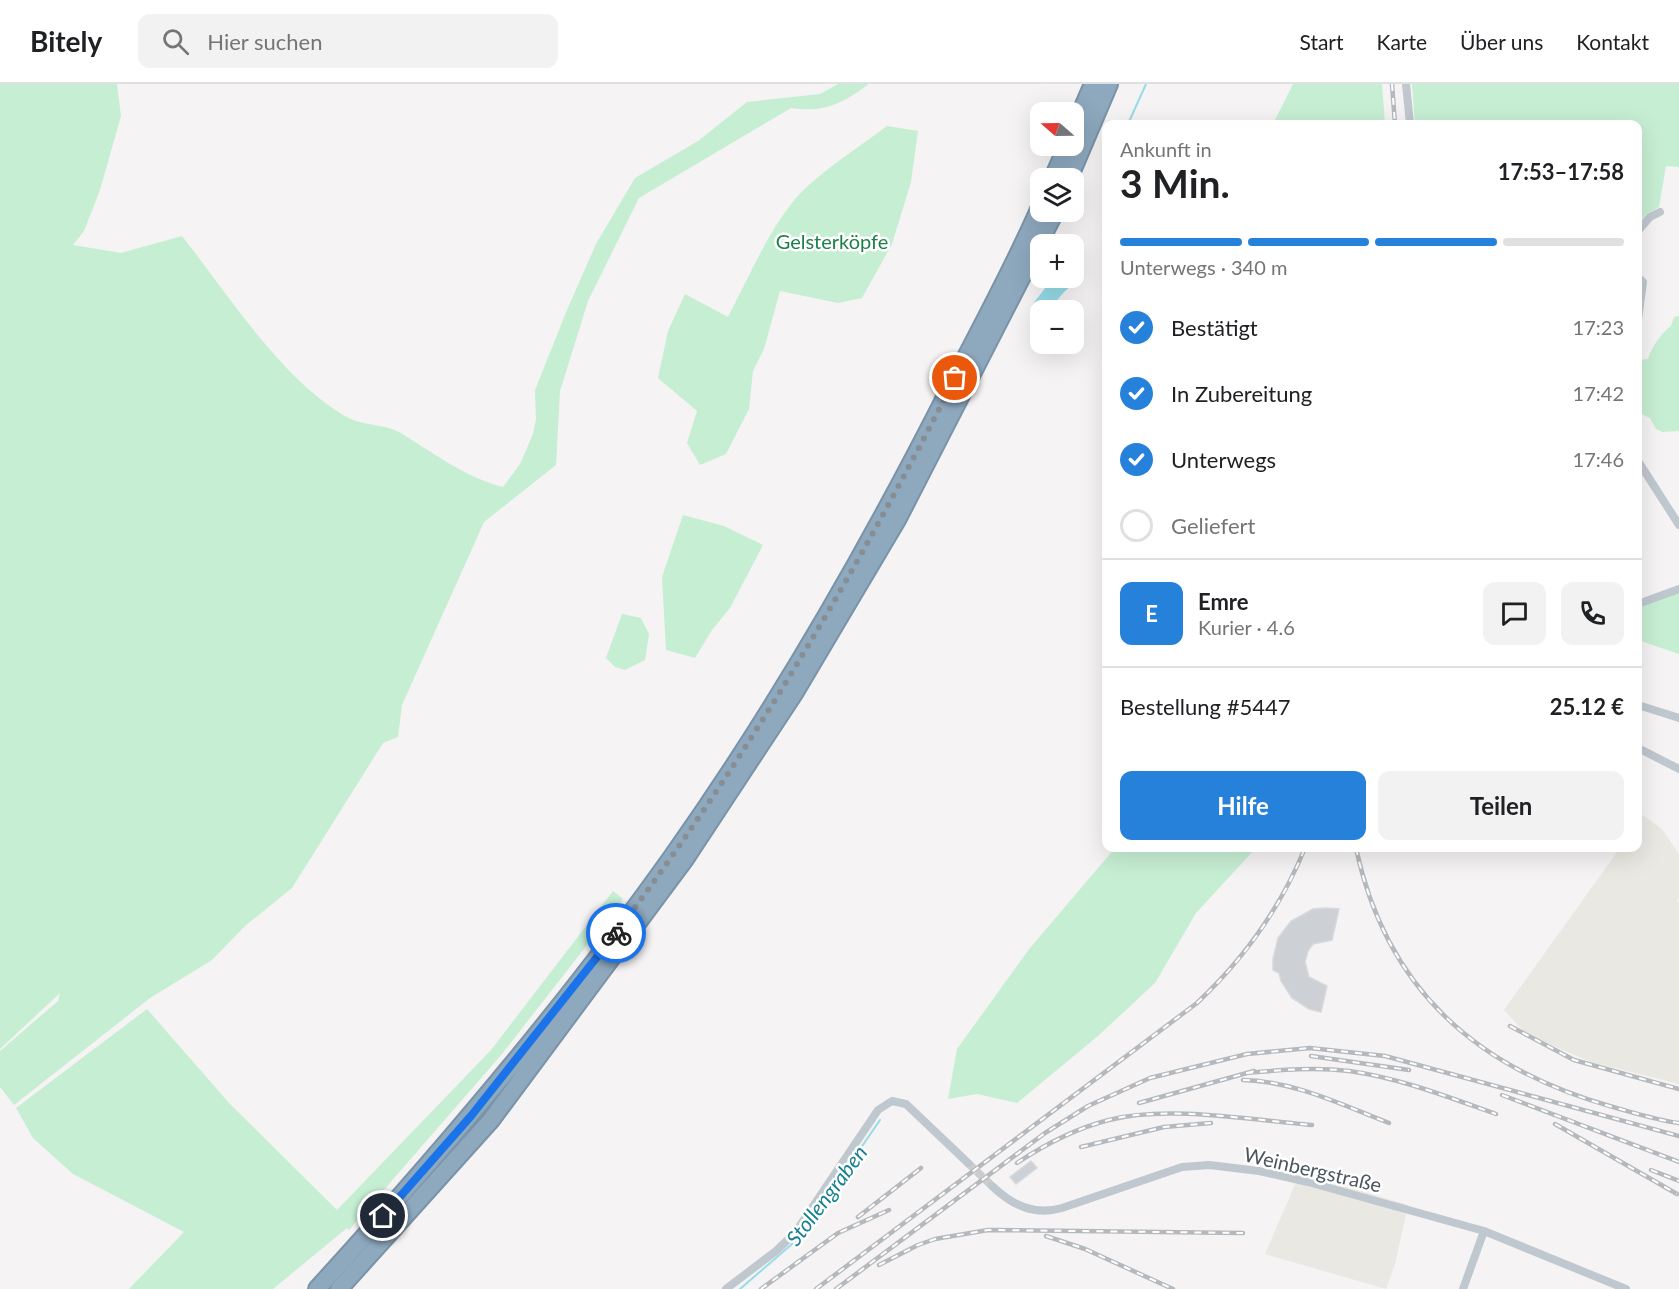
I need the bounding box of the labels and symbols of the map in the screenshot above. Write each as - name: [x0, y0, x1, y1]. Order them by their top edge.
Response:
- north arrow: [1030, 102, 1084, 156]
- park label: Gelsterköpfe: [776, 229, 888, 253]
- pin: [929, 352, 980, 403]
- courier: [586, 903, 646, 963]
- water label: Stollengraben: [780, 1140, 872, 1250]
- street label: Weinbergstraße: [1242, 1142, 1384, 1196]
- pin: [357, 1190, 408, 1241]

